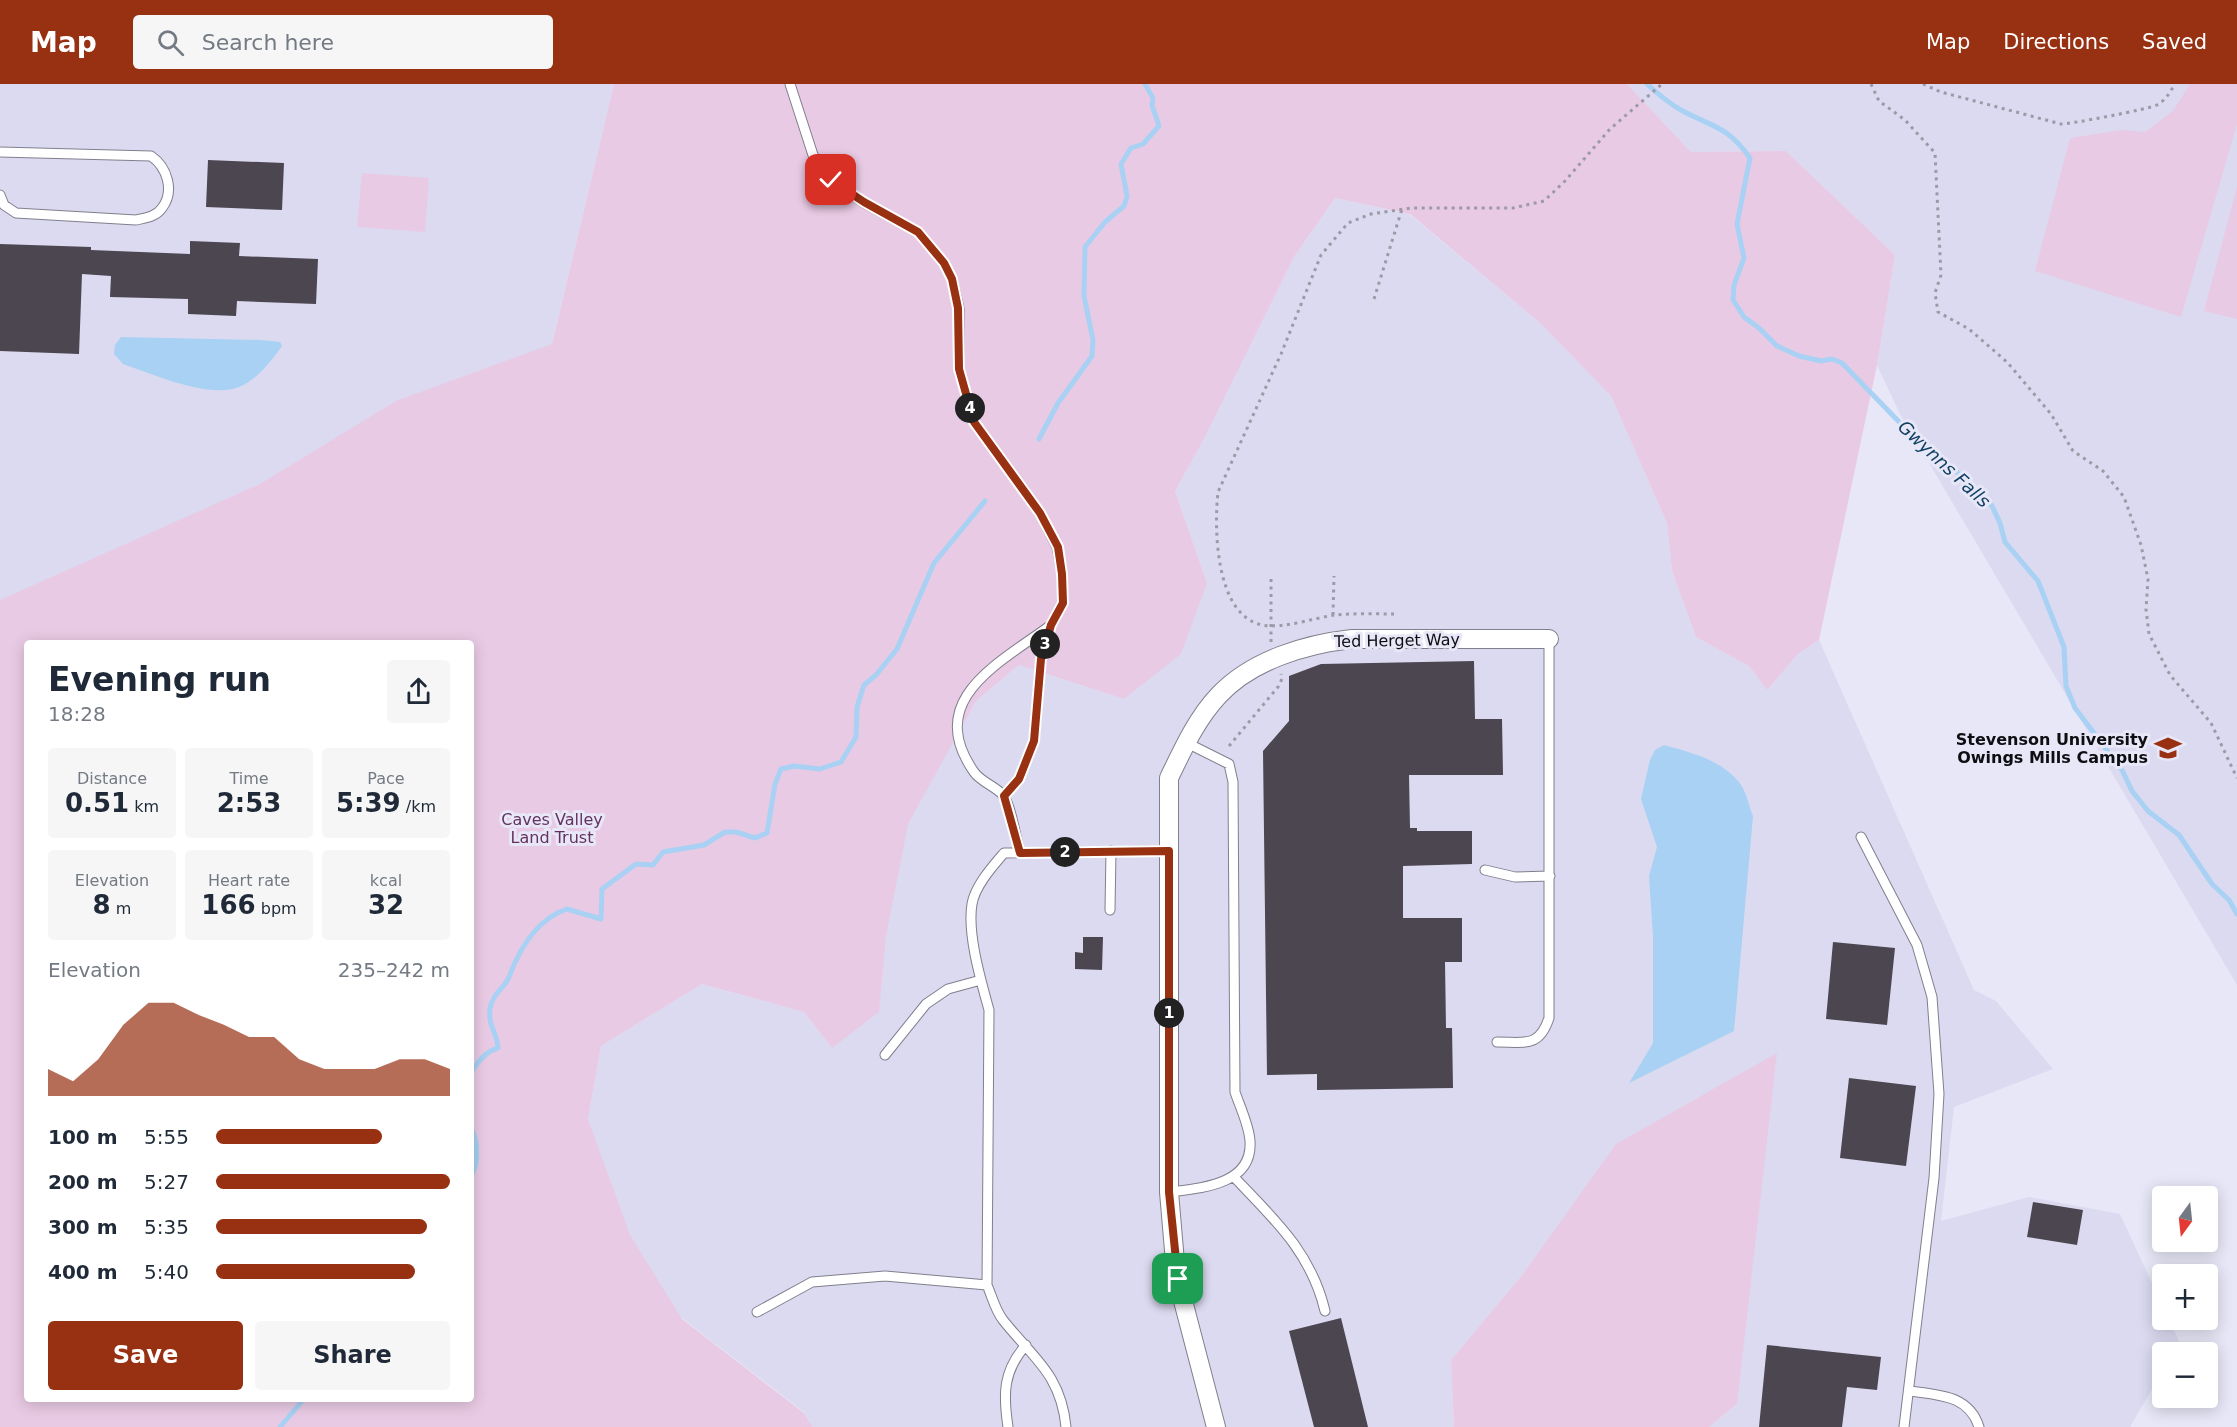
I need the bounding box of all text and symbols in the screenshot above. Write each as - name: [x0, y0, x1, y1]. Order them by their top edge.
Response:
- search box: [133, 15, 553, 69]
- text: Map: [30, 26, 97, 59]
- icon: search: [154, 26, 187, 59]
- text: Search here: [202, 30, 334, 55]
- text: Map: [1926, 30, 1970, 54]
- text: Directions: [2003, 30, 2109, 54]
- text: Saved: [2142, 30, 2207, 54]
- pin: [805, 154, 856, 205]
- icon: check: [814, 163, 847, 196]
- pin: 4: [955, 393, 985, 423]
- text: 4: [964, 398, 976, 417]
- water label: Gwynns Falls: [1894, 416, 1995, 512]
- pin: 3: [1030, 629, 1060, 659]
- street label: Ted Herget Way: [1333, 630, 1460, 651]
- text: 3: [1039, 634, 1051, 653]
- text: Evening run: [48, 660, 271, 699]
- button: share: [387, 660, 450, 723]
- text: 18:28: [48, 702, 106, 726]
- place label: Stevenson University Owings Mills Campus: [1956, 730, 2149, 767]
- school or university icon: Stevenson University Owings Mills Campus: [2153, 733, 2183, 763]
- text: Distance: [77, 769, 147, 788]
- text: Time: [229, 769, 269, 788]
- text: Pace: [367, 769, 405, 788]
- text: 0.51: [65, 788, 129, 818]
- text: 2:53: [217, 788, 281, 818]
- text: 5:39: [336, 788, 401, 818]
- text: km: [129, 797, 159, 816]
- text: /km: [401, 797, 436, 816]
- park label: Caves Valley Land Trust: [501, 810, 603, 847]
- pin: 2: [1050, 837, 1080, 867]
- text: 2: [1059, 842, 1071, 861]
- text: Elevation: [75, 871, 149, 890]
- text: Heart rate: [208, 871, 290, 890]
- text: kcal: [370, 871, 402, 890]
- text: 8: [93, 890, 111, 920]
- text: 166: [201, 890, 256, 920]
- text: 32: [368, 890, 404, 920]
- text: m: [111, 899, 131, 918]
- text: bpm: [256, 899, 297, 918]
- text: Elevation: [48, 958, 141, 982]
- text: 235–242 m: [338, 958, 450, 982]
- pin: 1: [1154, 998, 1184, 1028]
- text: 1: [1163, 1003, 1175, 1022]
- text: 100 m: [48, 1125, 118, 1149]
- text: 5:55: [144, 1125, 189, 1149]
- text: 200 m: [48, 1170, 118, 1194]
- text: 5:27: [144, 1170, 189, 1194]
- north arrow: [2152, 1186, 2218, 1252]
- map controls: [2152, 1186, 2218, 1408]
- text: 300 m: [48, 1215, 118, 1239]
- text: 5:35: [144, 1215, 189, 1239]
- pin: [1152, 1253, 1203, 1304]
- text: 400 m: [48, 1260, 118, 1284]
- text: 5:40: [144, 1260, 189, 1284]
- icon: arrive: [1161, 1262, 1194, 1295]
- button: +: [2152, 1264, 2218, 1330]
- button: Save: [48, 1321, 243, 1390]
- button: Share: [255, 1321, 450, 1390]
- button: −: [2152, 1342, 2218, 1408]

